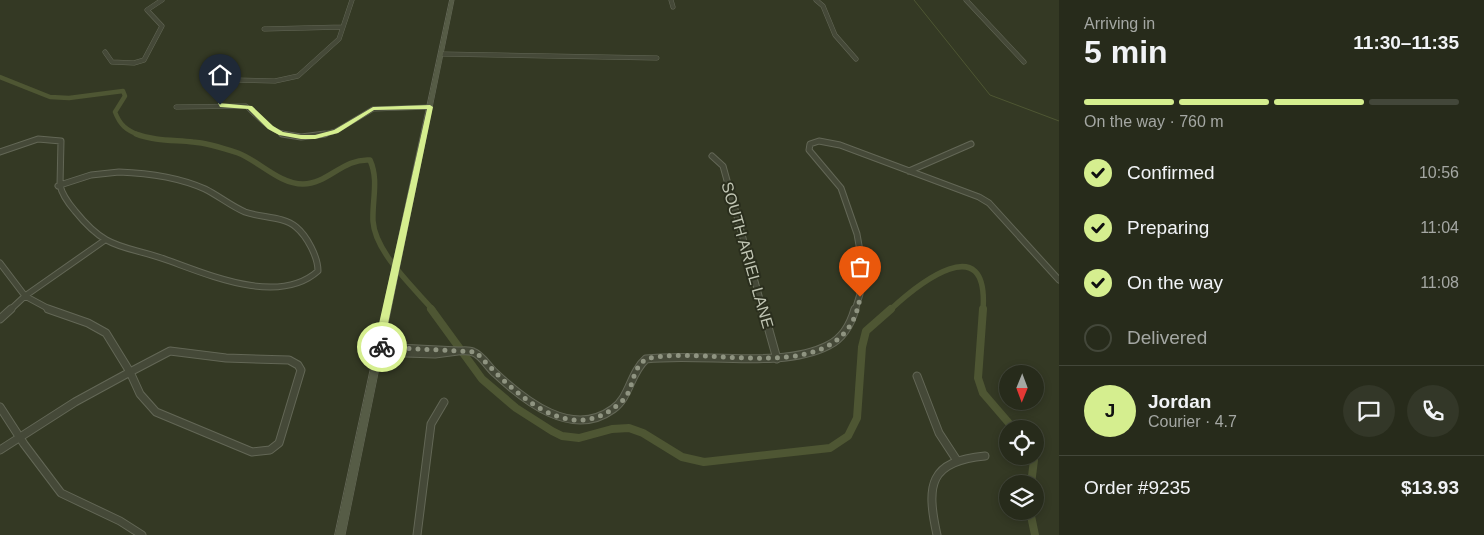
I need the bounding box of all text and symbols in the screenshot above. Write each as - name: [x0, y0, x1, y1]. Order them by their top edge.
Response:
- text: Arriving in: [1084, 15, 1155, 32]
- text: 11:30–11:35: [1353, 32, 1459, 53]
- text: 5 min: [1084, 34, 1168, 70]
- pin: [199, 54, 241, 105]
- icon: home: [206, 61, 234, 89]
- text: On the way · 760 m: [1084, 113, 1224, 130]
- icon: check: [1084, 159, 1112, 187]
- text: Confirmed: [1127, 162, 1215, 183]
- text: 10:56: [1419, 164, 1459, 181]
- street label: SOUTH ARIEL LANE: [718, 180, 777, 330]
- icon: check: [1084, 214, 1112, 242]
- text: Preparing: [1127, 217, 1209, 238]
- text: 11:04: [1420, 219, 1459, 236]
- pin: [839, 246, 881, 297]
- icon: bag: [846, 253, 874, 281]
- icon: check: [1084, 269, 1112, 297]
- text: On the way: [1127, 272, 1223, 293]
- text: 11:08: [1420, 274, 1459, 291]
- courier: [357, 322, 407, 372]
- text: Delivered: [1127, 327, 1207, 348]
- icon: bike: [368, 333, 396, 361]
- north arrow: [999, 365, 1044, 410]
- map controls: [999, 365, 1044, 520]
- button: chat: [1343, 385, 1395, 437]
- button: phone: [1407, 385, 1459, 437]
- text: Jordan: [1148, 391, 1211, 412]
- text: J: [1105, 400, 1115, 421]
- text: Courier · 4.7: [1148, 413, 1237, 430]
- button: locate: [999, 420, 1044, 465]
- button: layers: [999, 475, 1044, 520]
- text: Order #9235: [1084, 477, 1191, 498]
- text: $13.93: [1401, 477, 1459, 498]

